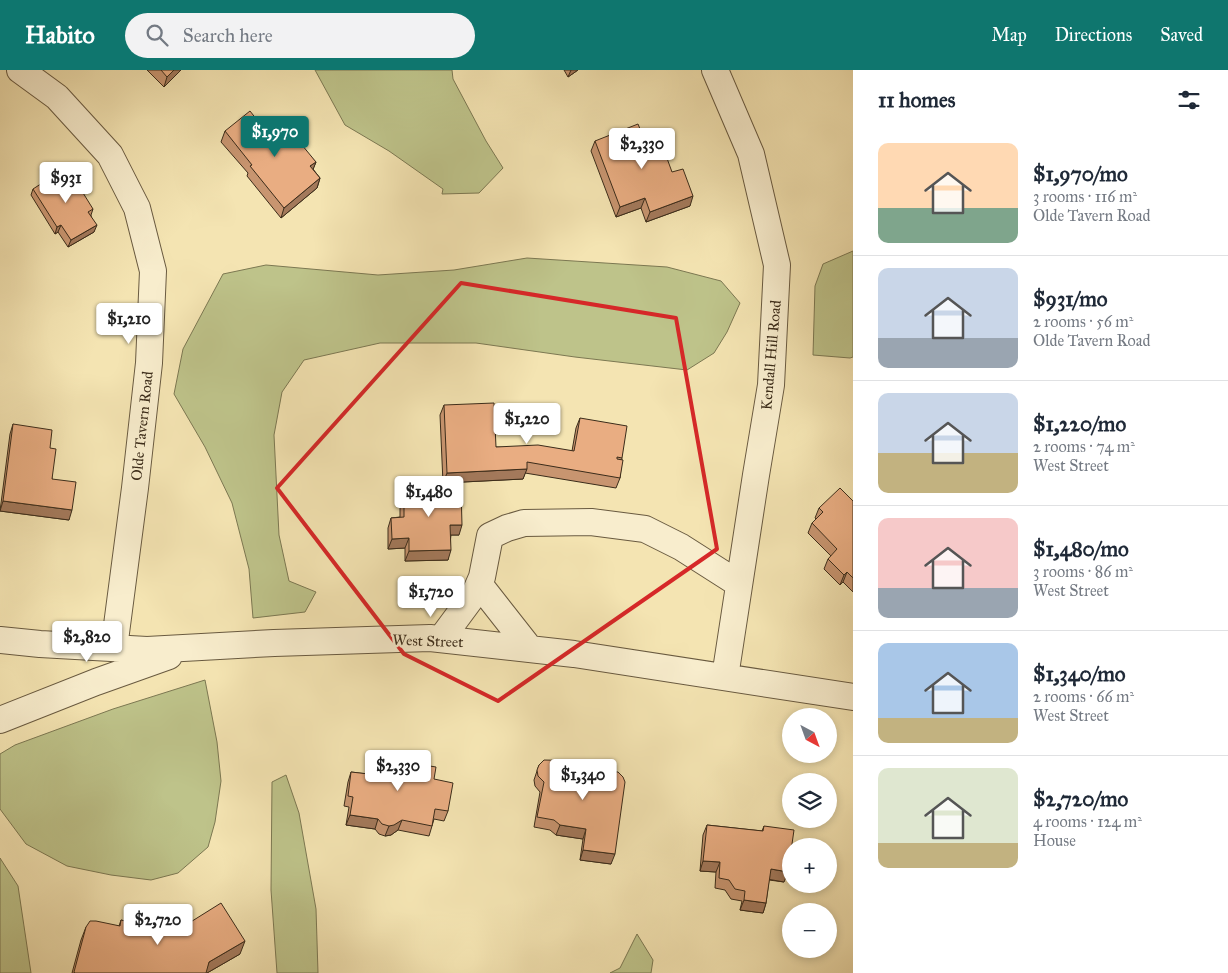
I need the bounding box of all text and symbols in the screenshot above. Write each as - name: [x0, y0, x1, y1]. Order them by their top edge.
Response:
- search box: [125, 13, 475, 58]
- text: Habito: [25, 20, 95, 50]
- icon: search: [143, 21, 171, 49]
- text: Search here: [183, 24, 273, 47]
- text: Map: [991, 24, 1027, 46]
- text: Directions: [1055, 24, 1132, 46]
- text: Saved: [1160, 24, 1203, 46]
- icon: filters: [1175, 86, 1203, 114]
- text: 11 homes: [878, 87, 955, 113]
- pin: $1,970: [234, 116, 316, 158]
- text: $1,970: [252, 122, 298, 141]
- pin: $2,330: [601, 128, 683, 170]
- text: $2,330: [620, 134, 664, 153]
- text: $1,970/mo: [1033, 161, 1128, 187]
- pin: $931: [36, 162, 96, 204]
- icon: home: [918, 163, 978, 223]
- text: $931: [51, 168, 81, 187]
- text: 3 rooms · 116 m²: [1033, 187, 1137, 206]
- text: Olde Tavern Road: [1033, 206, 1151, 225]
- text: $931/mo: [1033, 286, 1108, 312]
- icon: home: [918, 288, 978, 348]
- street label: Kendall Hill Road: [757, 299, 785, 411]
- pin: $1,210: [88, 302, 170, 345]
- text: $1,210: [107, 309, 151, 328]
- text: 2 rooms · 56 m²: [1033, 312, 1133, 331]
- text: Olde Tavern Road: [1033, 331, 1151, 350]
- street label: Olde Tavern Road: [127, 370, 157, 482]
- pin: $1,220: [486, 402, 568, 445]
- text: $1,220: [504, 409, 550, 428]
- text: $1,220/mo: [1033, 411, 1126, 437]
- icon: home: [918, 413, 978, 473]
- text: 2 rooms · 74 m²: [1033, 437, 1135, 456]
- text: West Street: [1033, 456, 1109, 475]
- pin: $1,480: [388, 476, 470, 518]
- text: $1,480: [405, 482, 453, 501]
- text: $1,480/mo: [1033, 536, 1129, 562]
- icon: home: [918, 538, 978, 598]
- text: 3 rooms · 86 m²: [1033, 562, 1133, 581]
- pin: $1,720: [390, 576, 472, 618]
- text: West Street: [1033, 581, 1109, 600]
- text: $1,720: [409, 582, 453, 601]
- pin: $2,820: [46, 620, 128, 663]
- text: $2,820: [63, 627, 111, 646]
- street label: West Street: [392, 631, 465, 651]
- text: $1,340/mo: [1033, 661, 1126, 687]
- icon: home: [918, 663, 978, 723]
- text: 2 rooms · 66 m²: [1033, 687, 1134, 706]
- text: West Street: [1033, 706, 1109, 725]
- north arrow: [782, 708, 838, 762]
- map controls: [782, 708, 837, 958]
- pin: $2,330: [357, 750, 439, 792]
- text: $2,330: [376, 756, 420, 775]
- pin: $1,340: [542, 758, 624, 801]
- text: $1,340: [561, 765, 605, 784]
- button: layers: [782, 773, 837, 828]
- text: $2,720/mo: [1033, 786, 1128, 812]
- icon: home: [918, 788, 978, 848]
- text: 4 rooms · 124 m²: [1033, 812, 1142, 831]
- text: House: [1033, 831, 1076, 850]
- button: +: [782, 838, 837, 893]
- button: −: [782, 903, 837, 958]
- pin: $2,720: [117, 904, 199, 946]
- text: $2,720: [135, 910, 181, 929]

